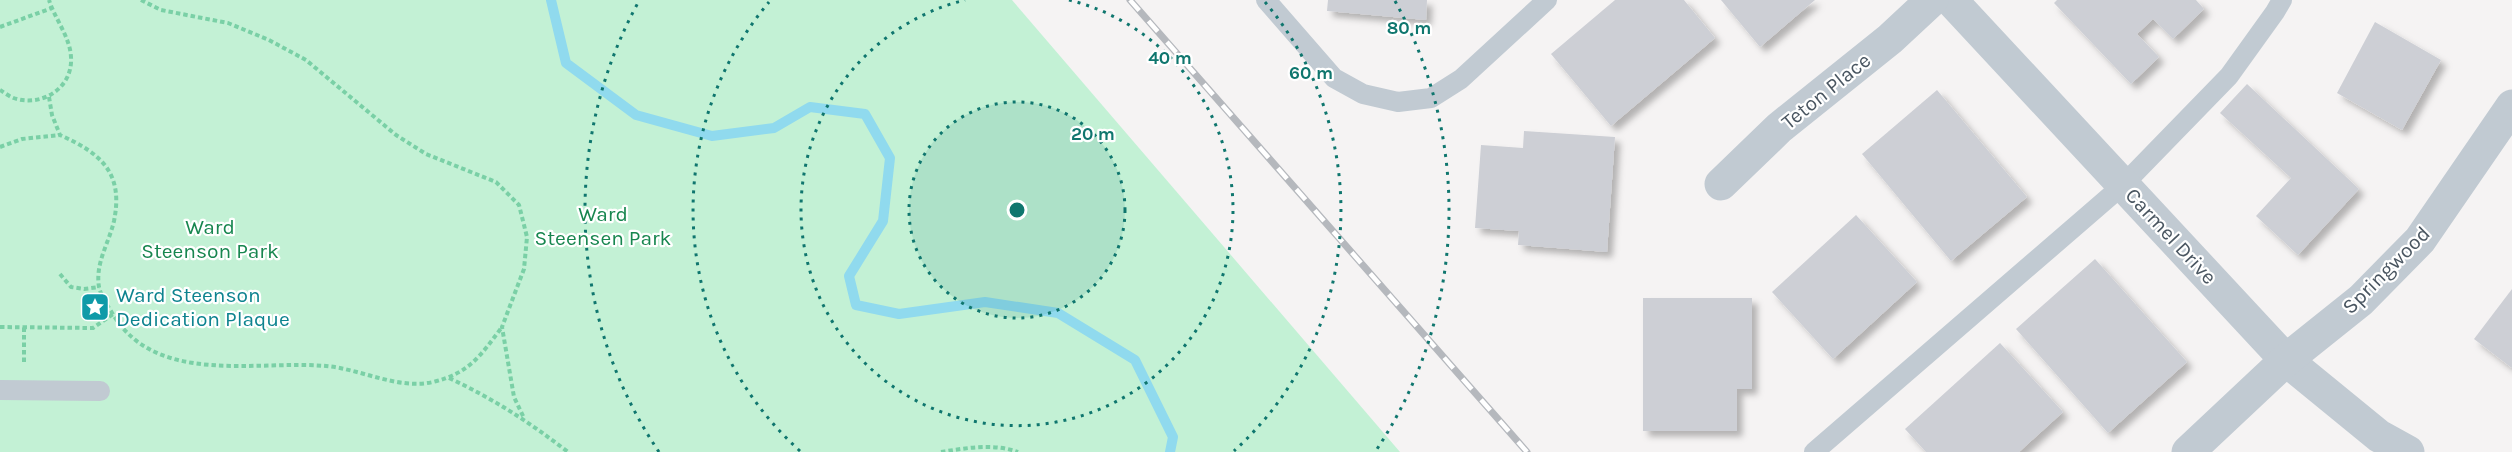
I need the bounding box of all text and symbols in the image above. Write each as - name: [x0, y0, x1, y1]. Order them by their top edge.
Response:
- text: 80 m: [1387, 17, 1431, 39]
- text: 40 m: [1148, 47, 1192, 69]
- street label: Teton Place: [1777, 48, 1875, 134]
- text: 60 m: [1289, 62, 1333, 84]
- text: 20 m: [1071, 123, 1115, 145]
- street label: Carmel Drive: [2120, 183, 2222, 289]
- centre of rings: [1007, 200, 1027, 220]
- park label: Ward Steensen Park: [535, 202, 672, 250]
- park label: Ward Steenson Park: [141, 215, 279, 263]
- street label: Springwood: [2337, 221, 2435, 319]
- place label: Ward Steenson Dedication Plaque: [116, 283, 290, 331]
- place icon: Ward Steenson Dedication Plaque: [79, 291, 111, 323]

